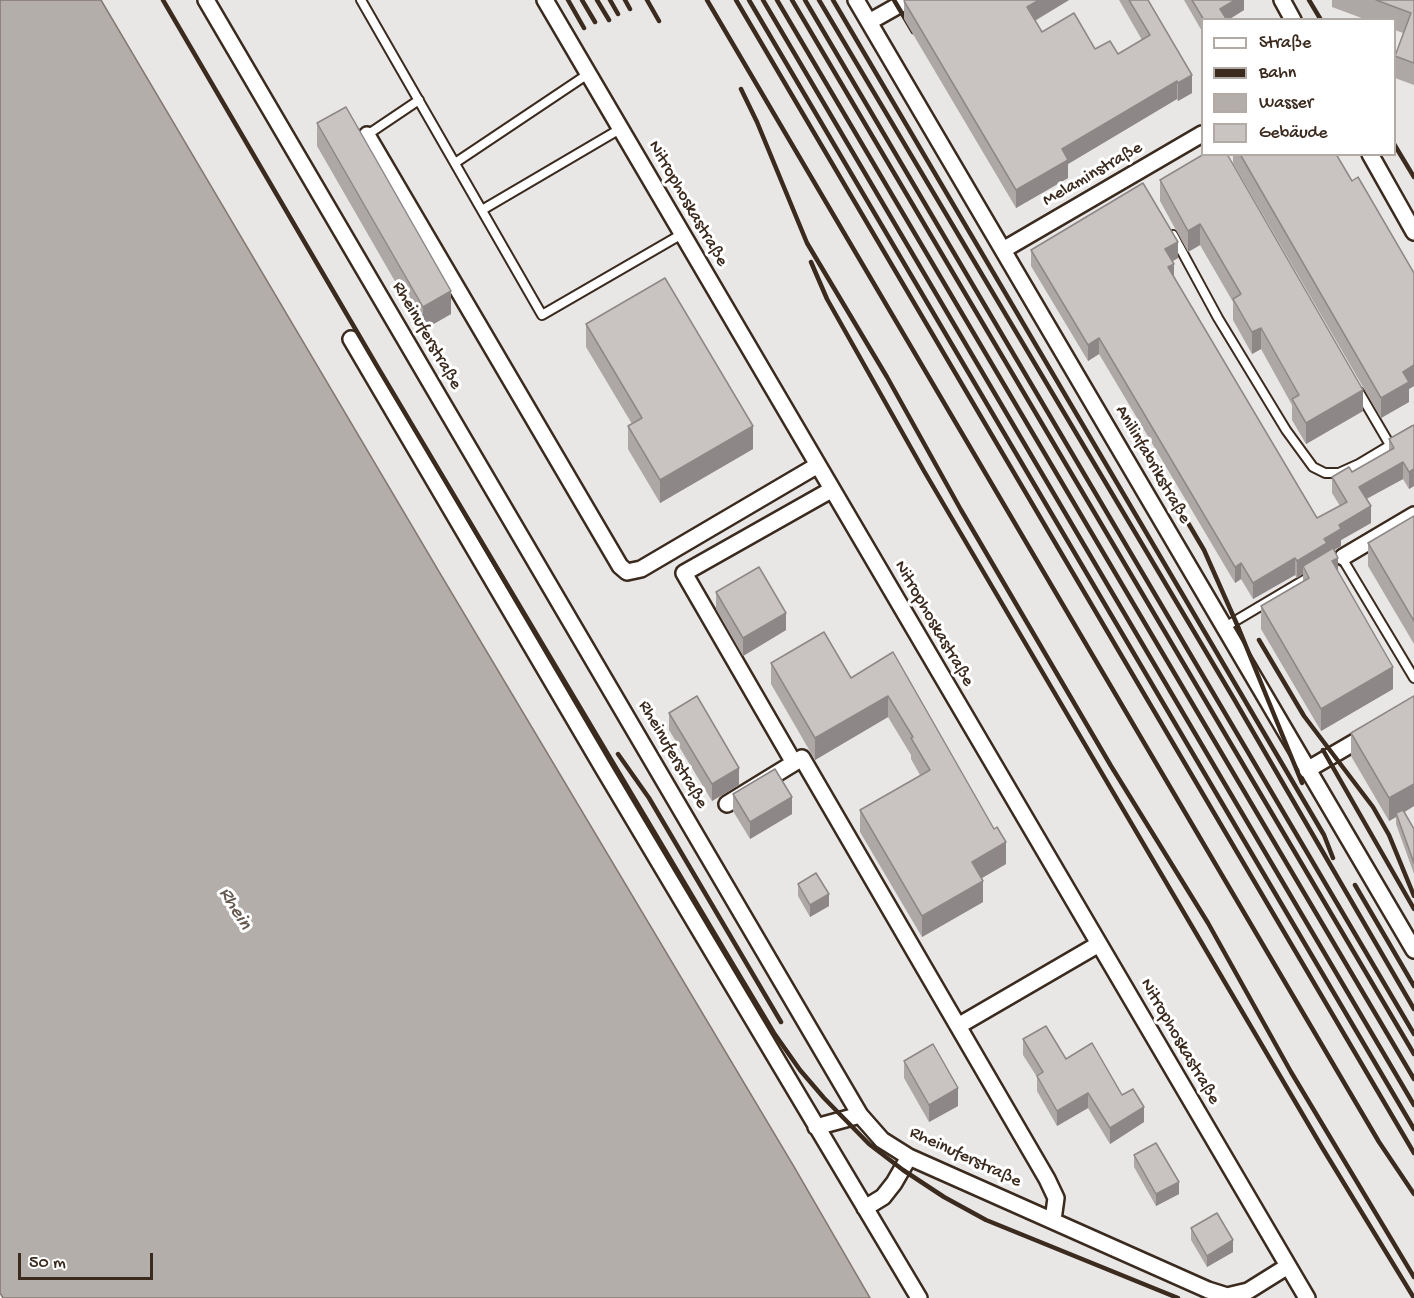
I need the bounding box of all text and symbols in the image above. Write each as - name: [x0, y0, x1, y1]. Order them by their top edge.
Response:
- legend: [1201, 18, 1396, 156]
- text: Straße: [1259, 33, 1311, 54]
- text: Bahn: [1259, 63, 1296, 84]
- text: Wasser: [1259, 93, 1313, 114]
- text: Gebäude: [1259, 123, 1327, 144]
- street label: Nitrophoskastraße: [642, 137, 732, 271]
- street label: Melaminstraße: [1039, 138, 1147, 212]
- street label: Rheinuferstraße: [386, 278, 466, 394]
- street label: Anilinfabrikstraße: [1109, 402, 1195, 528]
- street label: Nitrophoskastraße: [888, 557, 978, 691]
- street label: Rheinuferstraße: [632, 697, 712, 813]
- water label: Rhein: [212, 883, 256, 935]
- street label: Nitrophoskastraße: [1134, 975, 1224, 1109]
- street label: Rheinuferstraße: [906, 1123, 1024, 1193]
- scale bar: [21, 1241, 156, 1279]
- text: 50 m: [29, 1253, 66, 1274]

